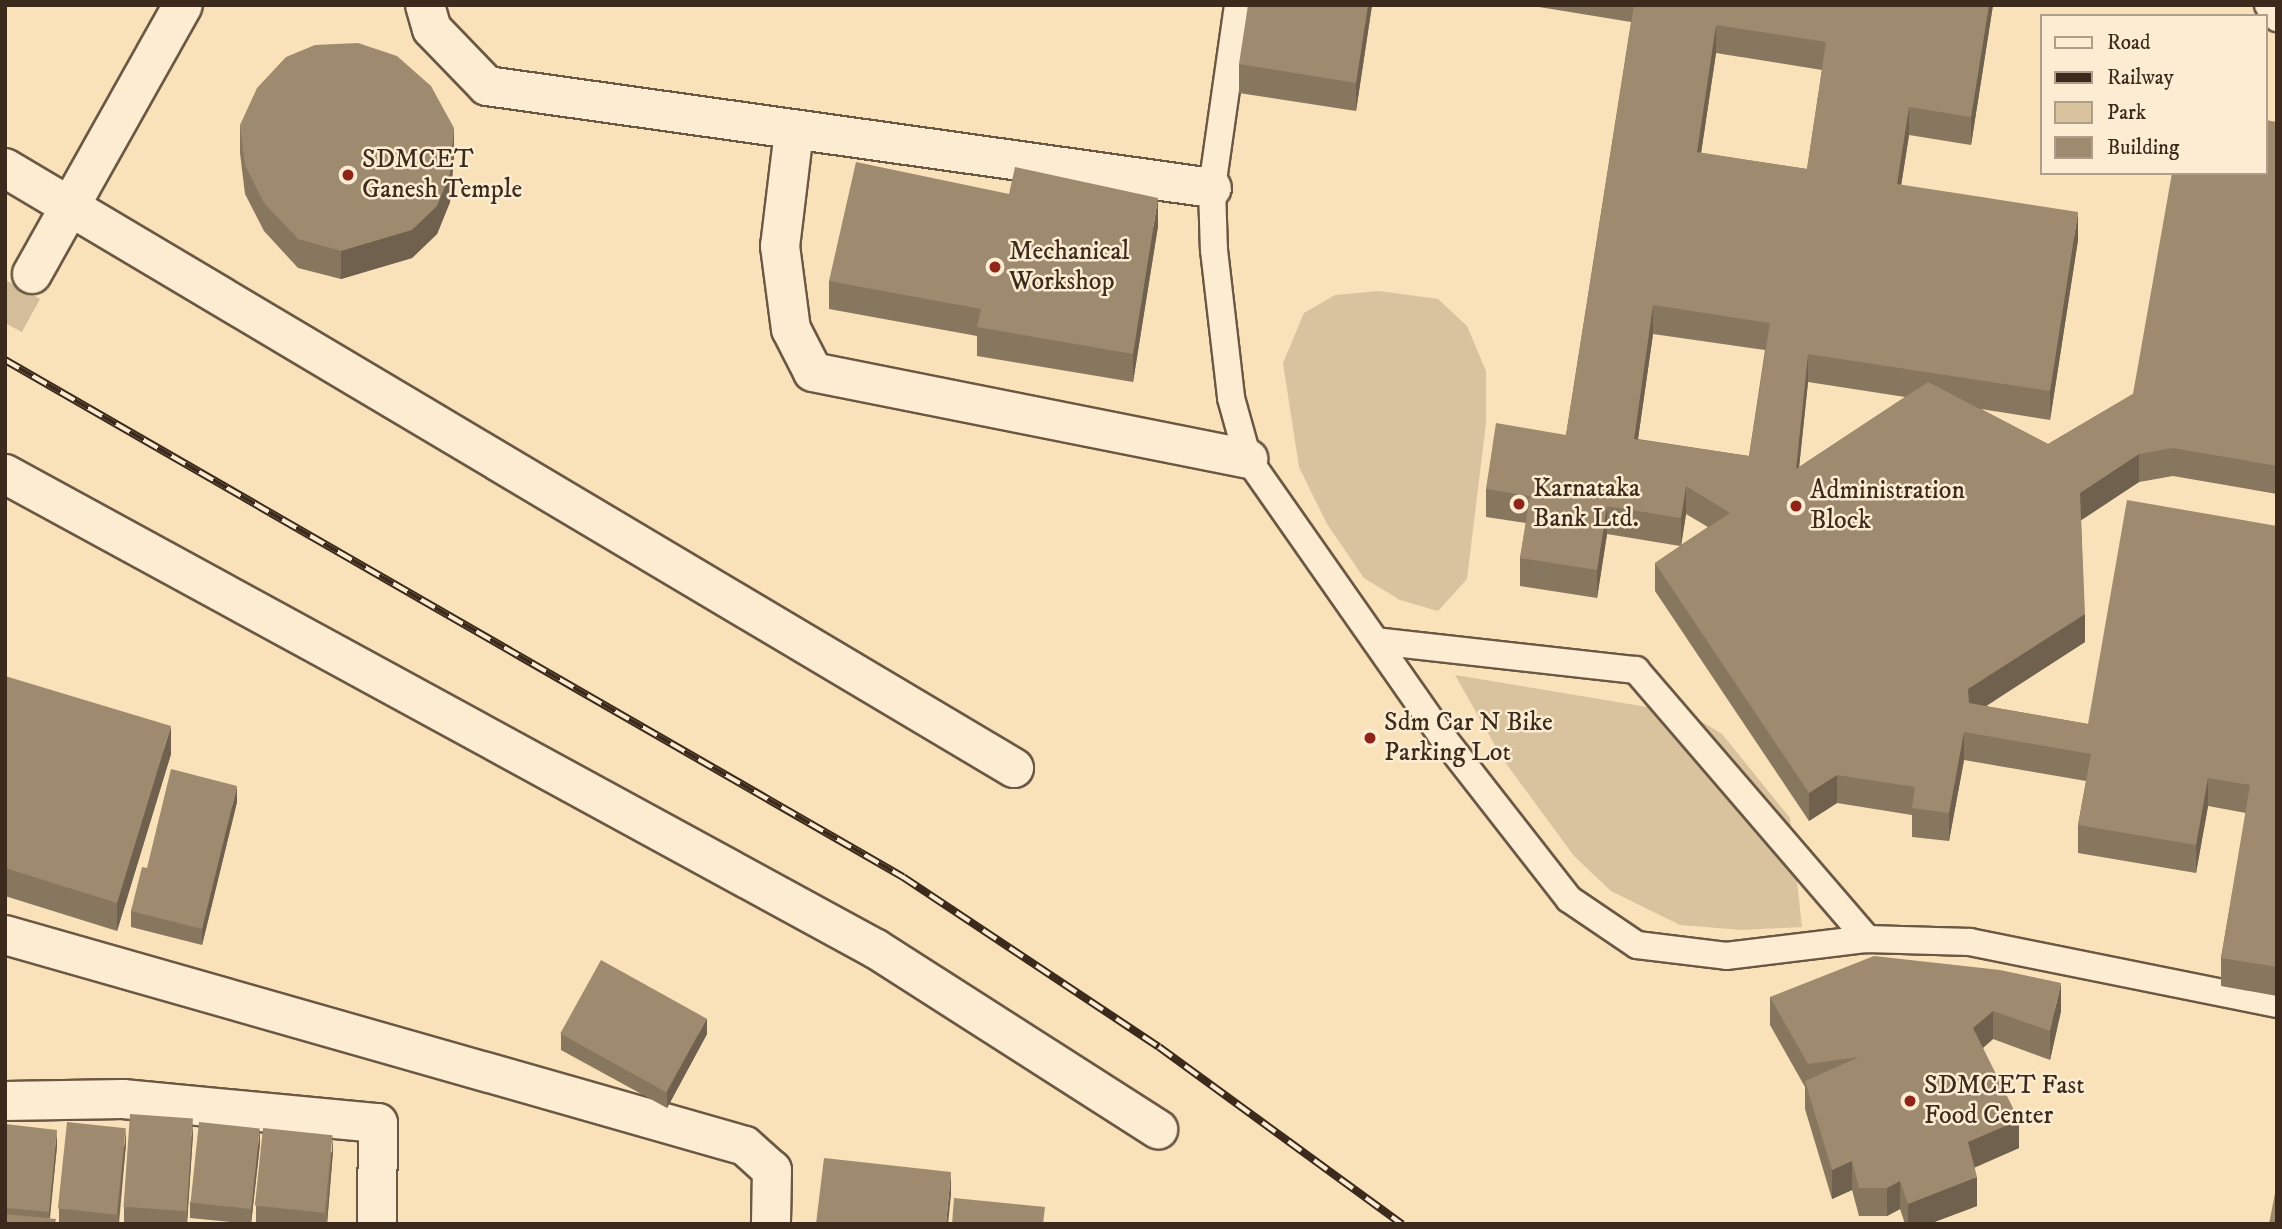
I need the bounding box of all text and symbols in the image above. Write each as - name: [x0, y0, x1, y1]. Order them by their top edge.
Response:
- legend: [2040, 14, 2268, 175]
- text: Road: [2107, 30, 2151, 56]
- text: Railway: [2107, 65, 2174, 91]
- text: Park: [2107, 100, 2146, 126]
- text: Building: [2107, 135, 2179, 161]
- place label: SDMCET Ganesh Temple: [362, 144, 522, 206]
- marker: SDMCET Ganesh Temple: [340, 167, 356, 183]
- place label: Mechanical Workshop: [1009, 236, 1129, 298]
- marker: Mechanical Workshop: [987, 259, 1003, 275]
- place label: Karnataka Bank Ltd.: [1533, 473, 1640, 534]
- place label: Administration Block: [1810, 475, 1965, 536]
- marker: Karnataka Bank Ltd.: [1511, 496, 1527, 512]
- marker: Administration Block: [1788, 498, 1804, 514]
- place label: Sdm Car N Bike Parking Lot: [1384, 707, 1553, 768]
- marker: Sdm Car N Bike Parking Lot: [1362, 730, 1378, 746]
- place label: SDMCET Fast Food Center: [1924, 1070, 2084, 1132]
- marker: SDMCET Fast Food Center: [1902, 1093, 1918, 1109]

